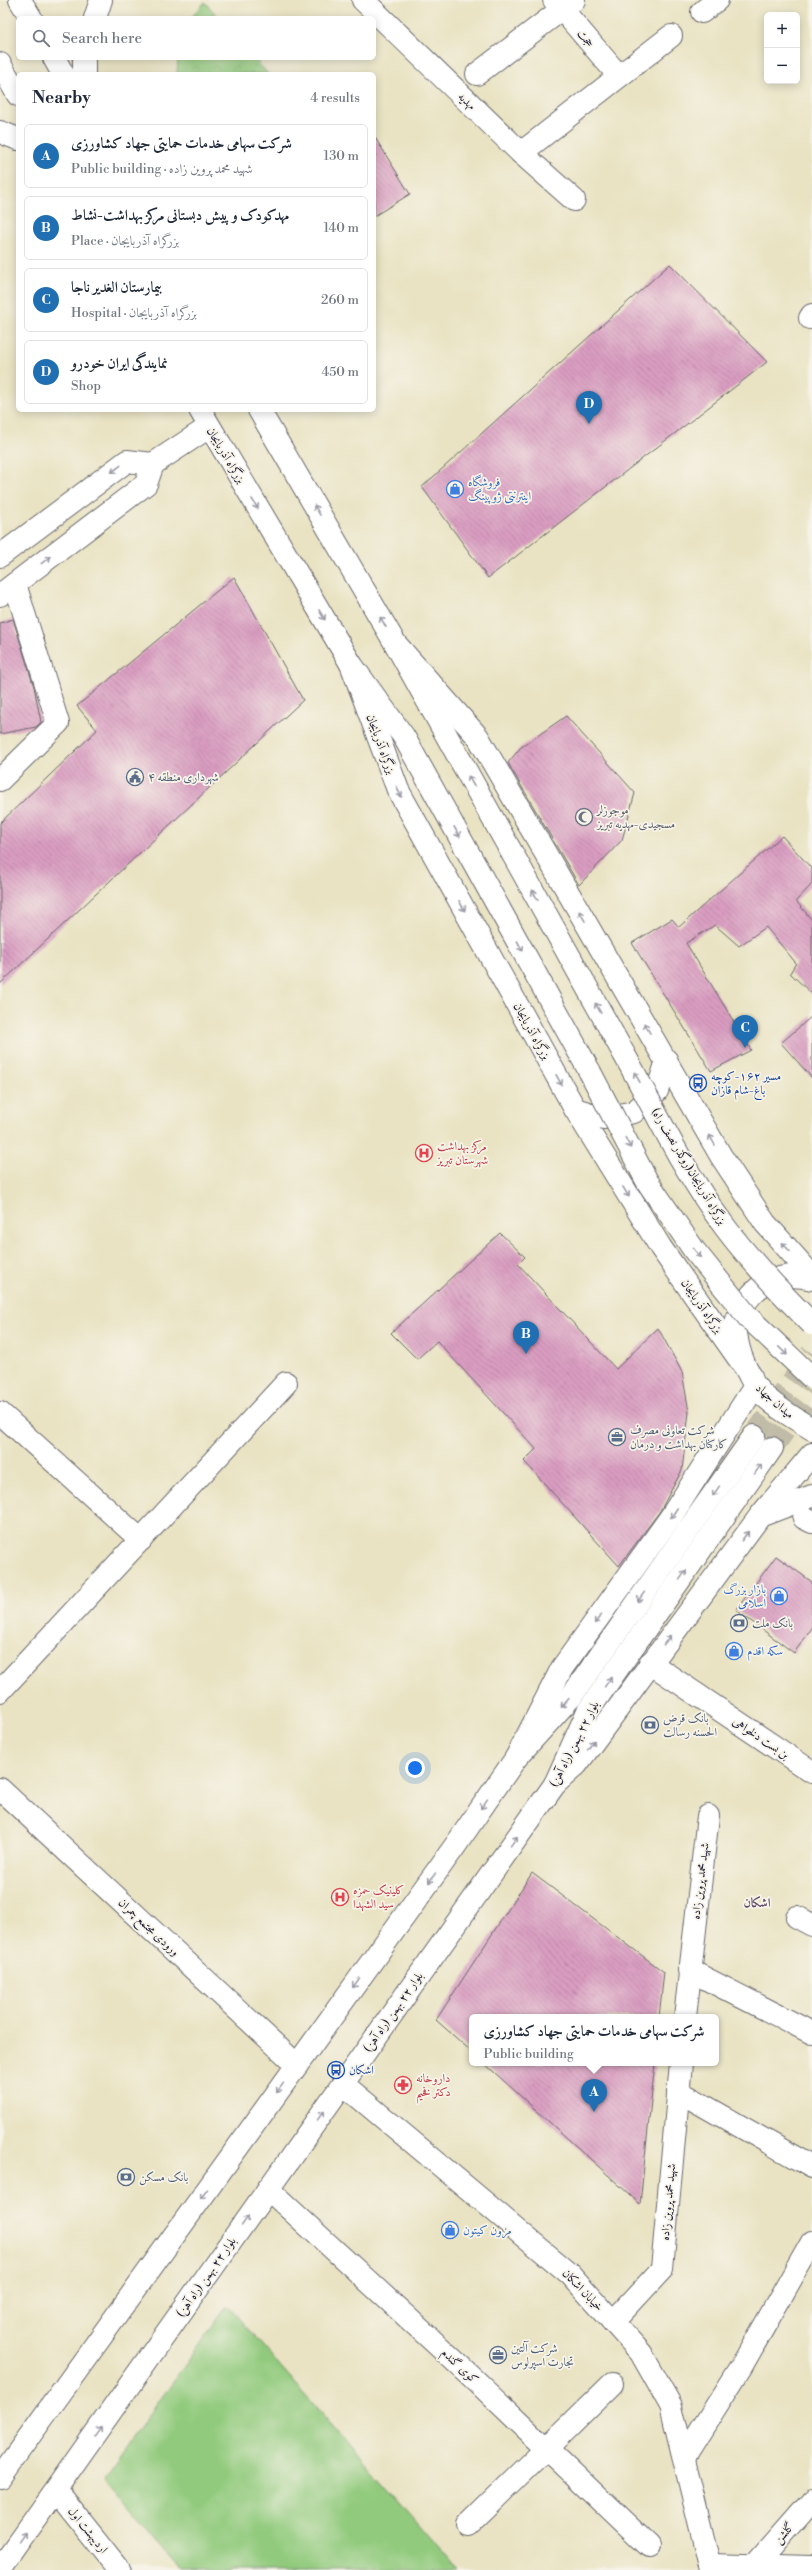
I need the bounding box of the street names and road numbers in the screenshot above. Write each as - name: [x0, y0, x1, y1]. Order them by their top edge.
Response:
- street label: حجت: [574, 26, 598, 51]
- street label: مهدیه: [455, 89, 479, 114]
- street label: بزرگراه آذربایجان: [203, 424, 249, 486]
- street label: بزرگراه آذربایجان: [363, 712, 399, 776]
- street label: بزرگراه آذربایجان: [510, 1000, 554, 1062]
- street label: بزرگراه آذربایجان(روگذر نصف راه): [648, 1104, 731, 1227]
- street label: بزرگراه آذربایجان: [677, 1276, 727, 1336]
- street label: میدان جهاد: [752, 1381, 797, 1422]
- street label: بلوار ۲۲ بهمن (راه آهن): [545, 1698, 603, 1790]
- street label: بن بست دلخواهی: [730, 1714, 793, 1763]
- street label: شهید محمد پروین زاده: [688, 1842, 713, 1920]
- street label: ورودی مجتمع چمران: [113, 1895, 182, 1962]
- street label: بلوار ۲۲ بهمن (راه آهن): [359, 1969, 427, 2056]
- street label: شهید محمد پروین زاده: [658, 2163, 679, 2241]
- street label: بلوار ۲۲ بهمن (راه آهن): [172, 2234, 240, 2321]
- street label: خیابان اشکان: [559, 2266, 606, 2315]
- street label: کوی گندم: [436, 2345, 482, 2390]
- street label: اردیبهشت اول: [64, 2504, 111, 2557]
- street label: گلشن: [770, 2519, 799, 2548]

